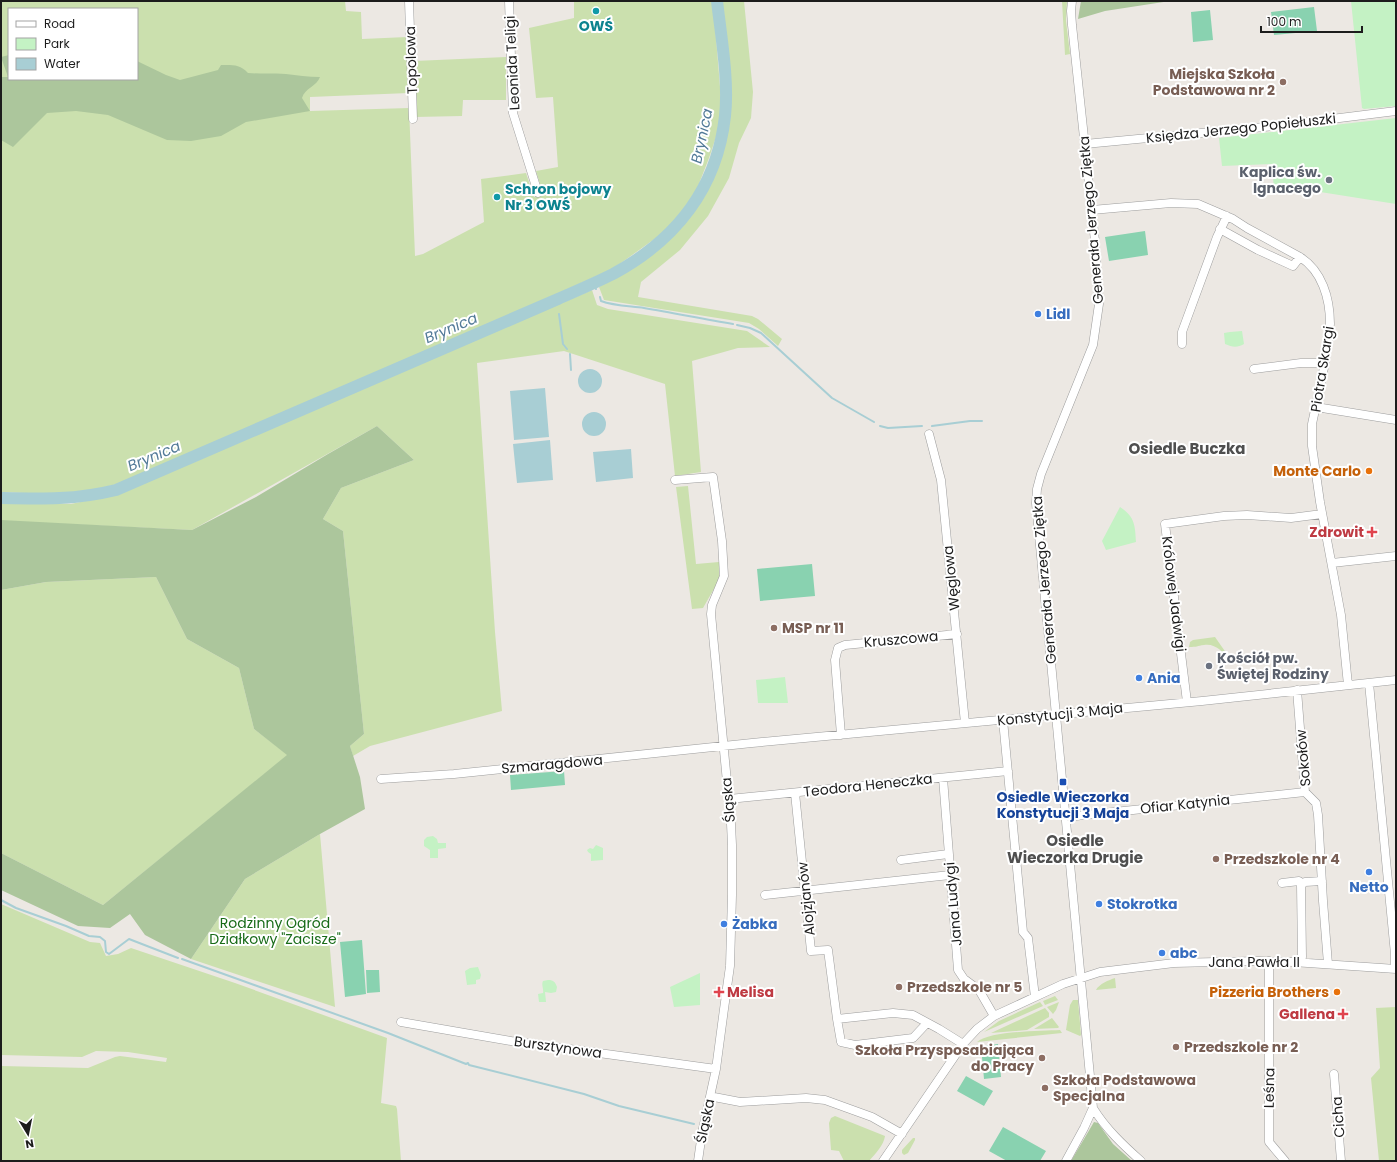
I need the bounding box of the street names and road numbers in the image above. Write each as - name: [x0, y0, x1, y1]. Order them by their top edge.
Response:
- street label: Leonida Teligi: [500, 15, 524, 111]
- street label: Topolowa: [400, 26, 422, 94]
- street label: Księdza Jerzego Popiełuszki: [1145, 108, 1337, 148]
- street label: Generała Jerzego Ziętka: [1074, 135, 1108, 305]
- street label: Piotra Skargi: [1305, 324, 1339, 414]
- street label: Generała Jerzego Ziętka: [1027, 495, 1061, 665]
- street label: Królowej Jadwigi: [1157, 535, 1191, 653]
- street label: Węglowa: [938, 545, 964, 611]
- street label: Kruszcowa: [863, 626, 939, 652]
- street label: Konstytucji 3 Maja: [996, 697, 1124, 731]
- street label: Sokołów: [1290, 728, 1315, 787]
- street label: Szmaragdowa: [500, 750, 604, 778]
- street label: Teodora Heneczka: [802, 768, 934, 802]
- street label: Śląska: [716, 777, 740, 823]
- street label: Ofiar Katynia: [1139, 789, 1231, 819]
- street label: Alojzjanów: [792, 861, 820, 937]
- street label: Jana Ludygi: [939, 861, 967, 947]
- street label: Jana Pawła II: [1208, 952, 1300, 972]
- street label: Bursztynowa: [513, 1031, 603, 1063]
- street label: Leśna: [1259, 1068, 1279, 1108]
- street label: Cicha: [1327, 1096, 1349, 1138]
- street label: Śląska: [691, 1097, 719, 1145]

